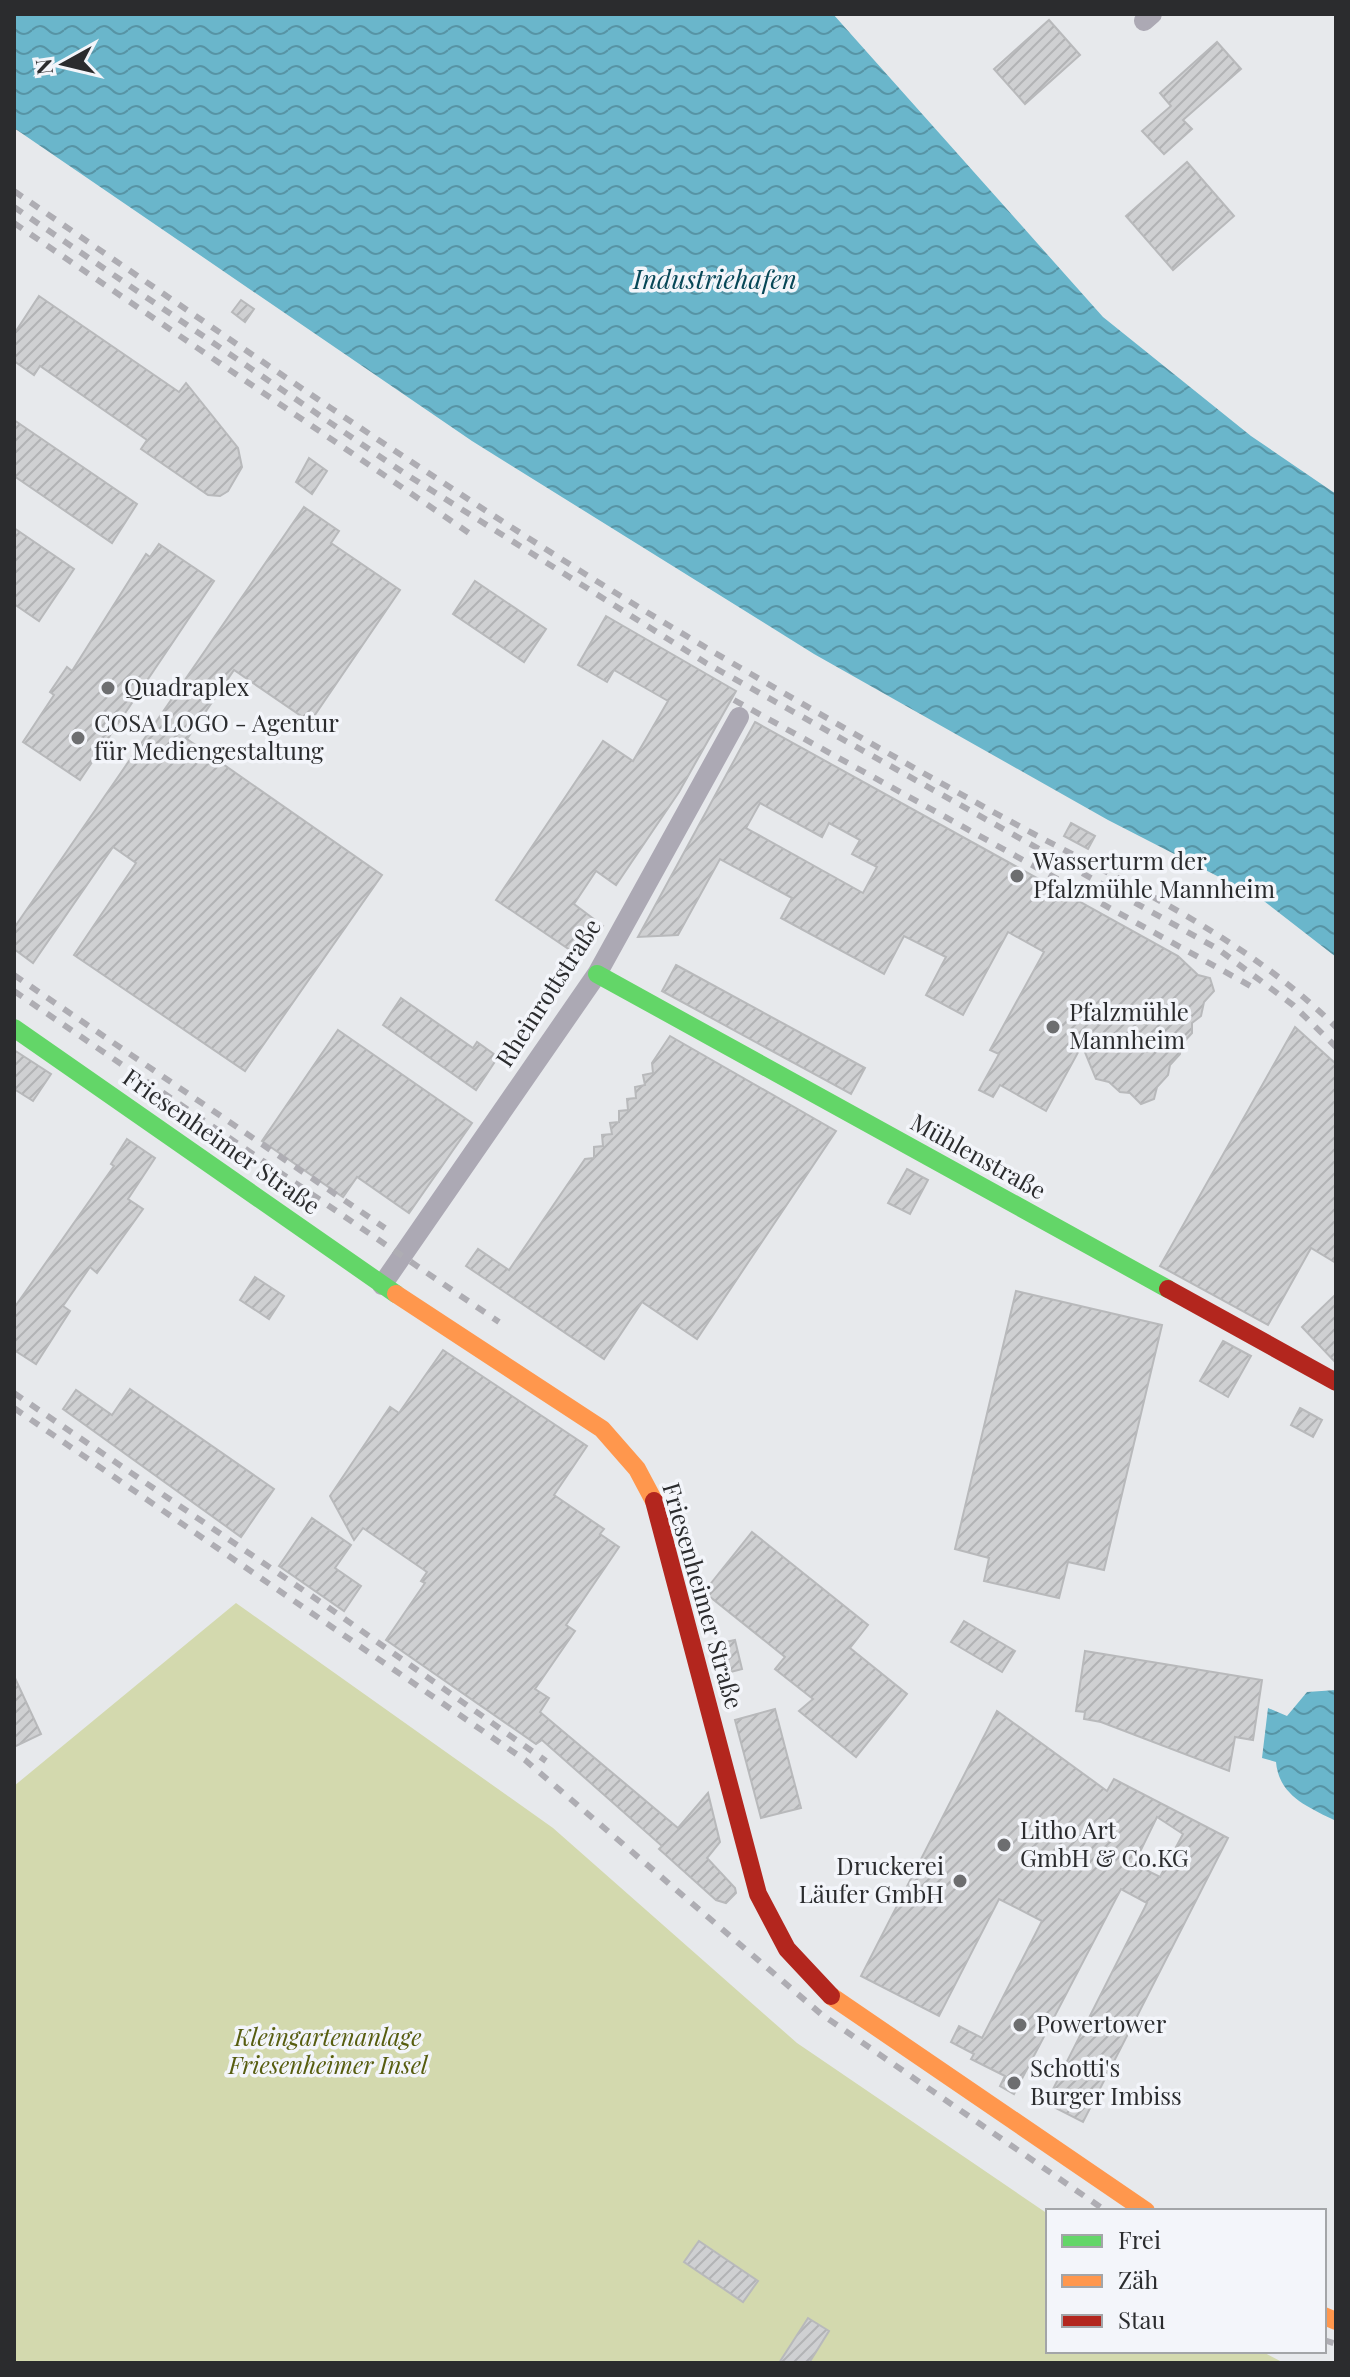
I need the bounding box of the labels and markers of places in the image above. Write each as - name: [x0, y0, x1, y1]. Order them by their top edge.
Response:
- place label: Quadraplex: [124, 670, 250, 702]
- marker: Quadraplex: [99, 679, 117, 697]
- place label: COSA LOGO - Agentur für Mediengestaltung: [94, 706, 339, 766]
- marker: COSA LOGO - Agentur für Mediengestaltung: [69, 729, 87, 747]
- place label: Wasserturm der Pfalzmühle Mannheim: [1032, 844, 1275, 904]
- marker: Wasserturm der Pfalzmühle Mannheim: [1008, 867, 1026, 885]
- place label: Pfalzmühle Mannheim: [1069, 995, 1189, 1055]
- marker: Pfalzmühle Mannheim: [1044, 1018, 1062, 1036]
- place label: Litho Art GmbH & Co.KG: [1020, 1813, 1189, 1873]
- marker: Litho Art GmbH & Co.KG: [995, 1836, 1013, 1854]
- place label: Druckerei Läufer GmbH: [799, 1849, 944, 1909]
- marker: Druckerei Läufer GmbH: [951, 1872, 969, 1890]
- place label: Powertower: [1036, 2007, 1167, 2039]
- marker: Powertower: [1011, 2016, 1029, 2034]
- place label: Schotti's Burger Imbiss: [1030, 2051, 1182, 2111]
- marker: Schotti's Burger Imbiss: [1005, 2074, 1023, 2092]

